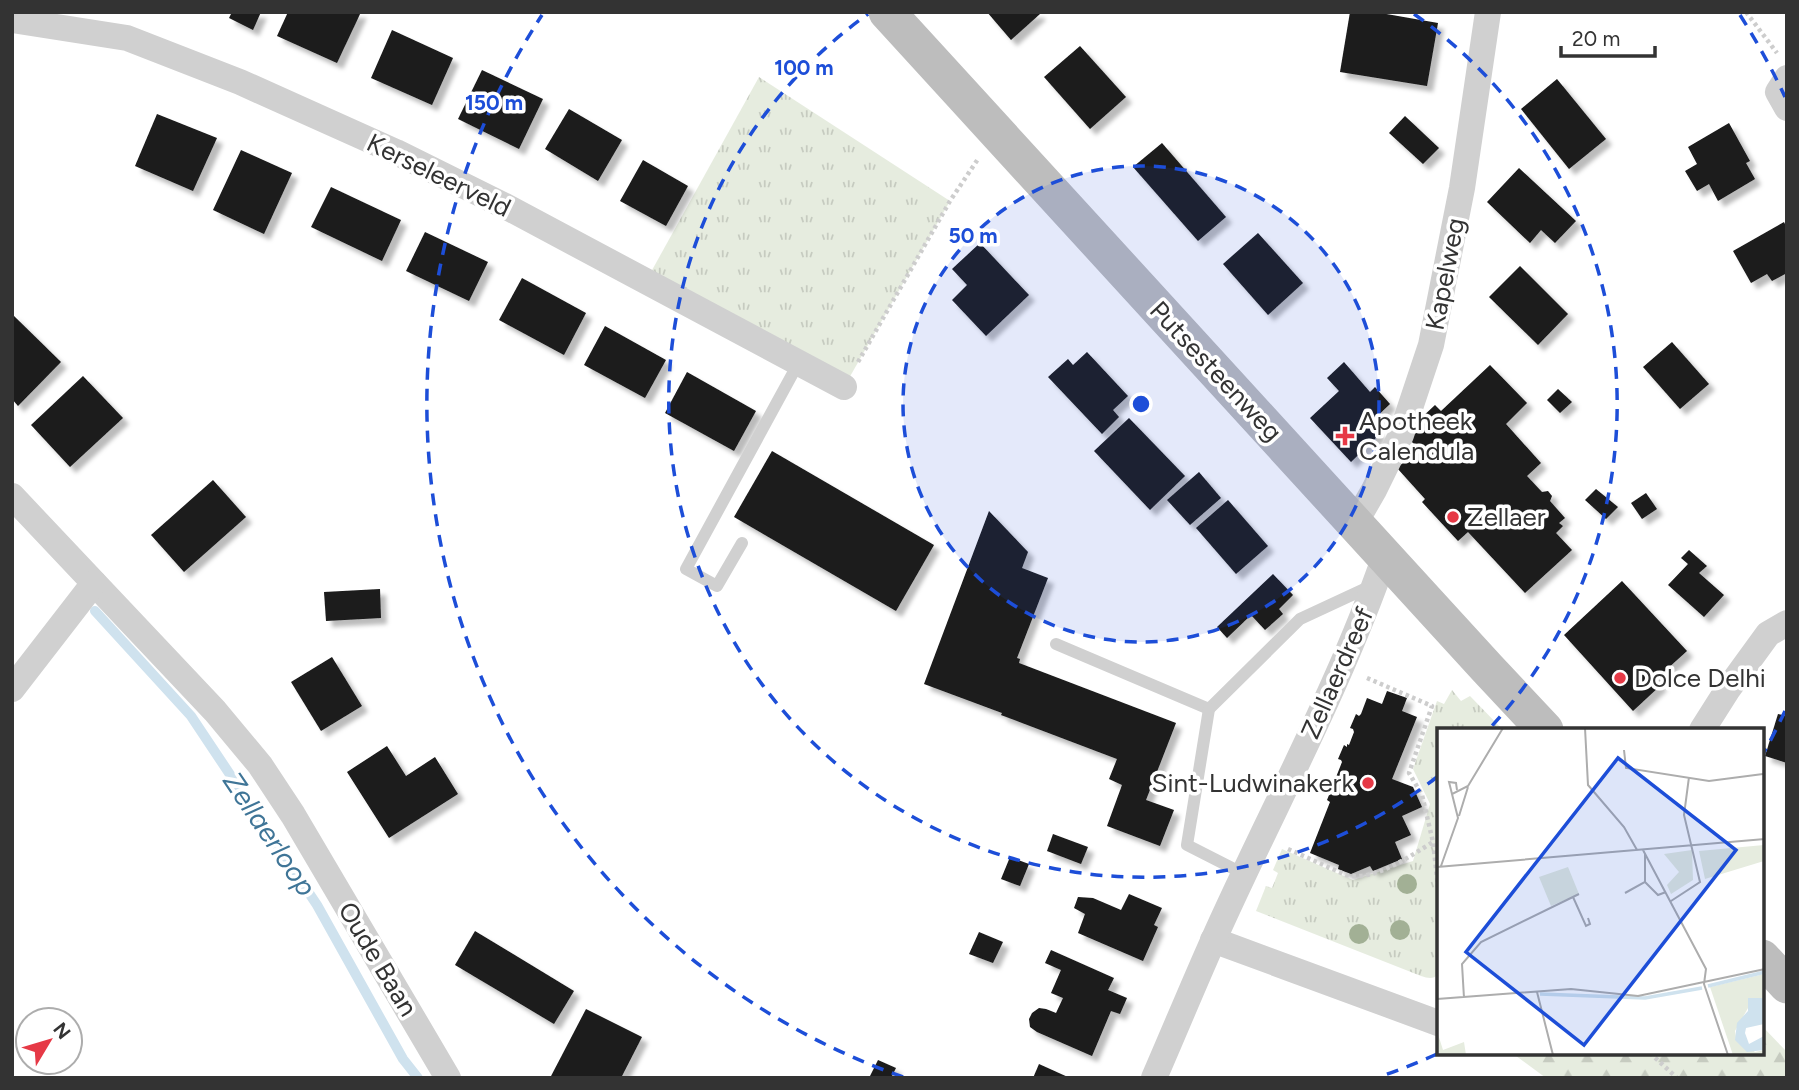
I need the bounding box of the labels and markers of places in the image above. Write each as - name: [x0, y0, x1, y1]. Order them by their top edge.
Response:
- centre of rings: [1129, 392, 1153, 416]
- place label: Apotheek Calendula: [1359, 405, 1474, 467]
- marker: Apotheek Calendula: [1337, 428, 1353, 444]
- place label: Zellaer: [1467, 501, 1546, 533]
- marker: Zellaer: [1445, 509, 1461, 525]
- place label: Dolce Delhi: [1634, 662, 1766, 694]
- marker: Dolce Delhi: [1612, 670, 1628, 686]
- place label: Sint-Ludwinakerk: [1151, 767, 1354, 799]
- marker: Sint-Ludwinakerk: [1360, 775, 1376, 791]

